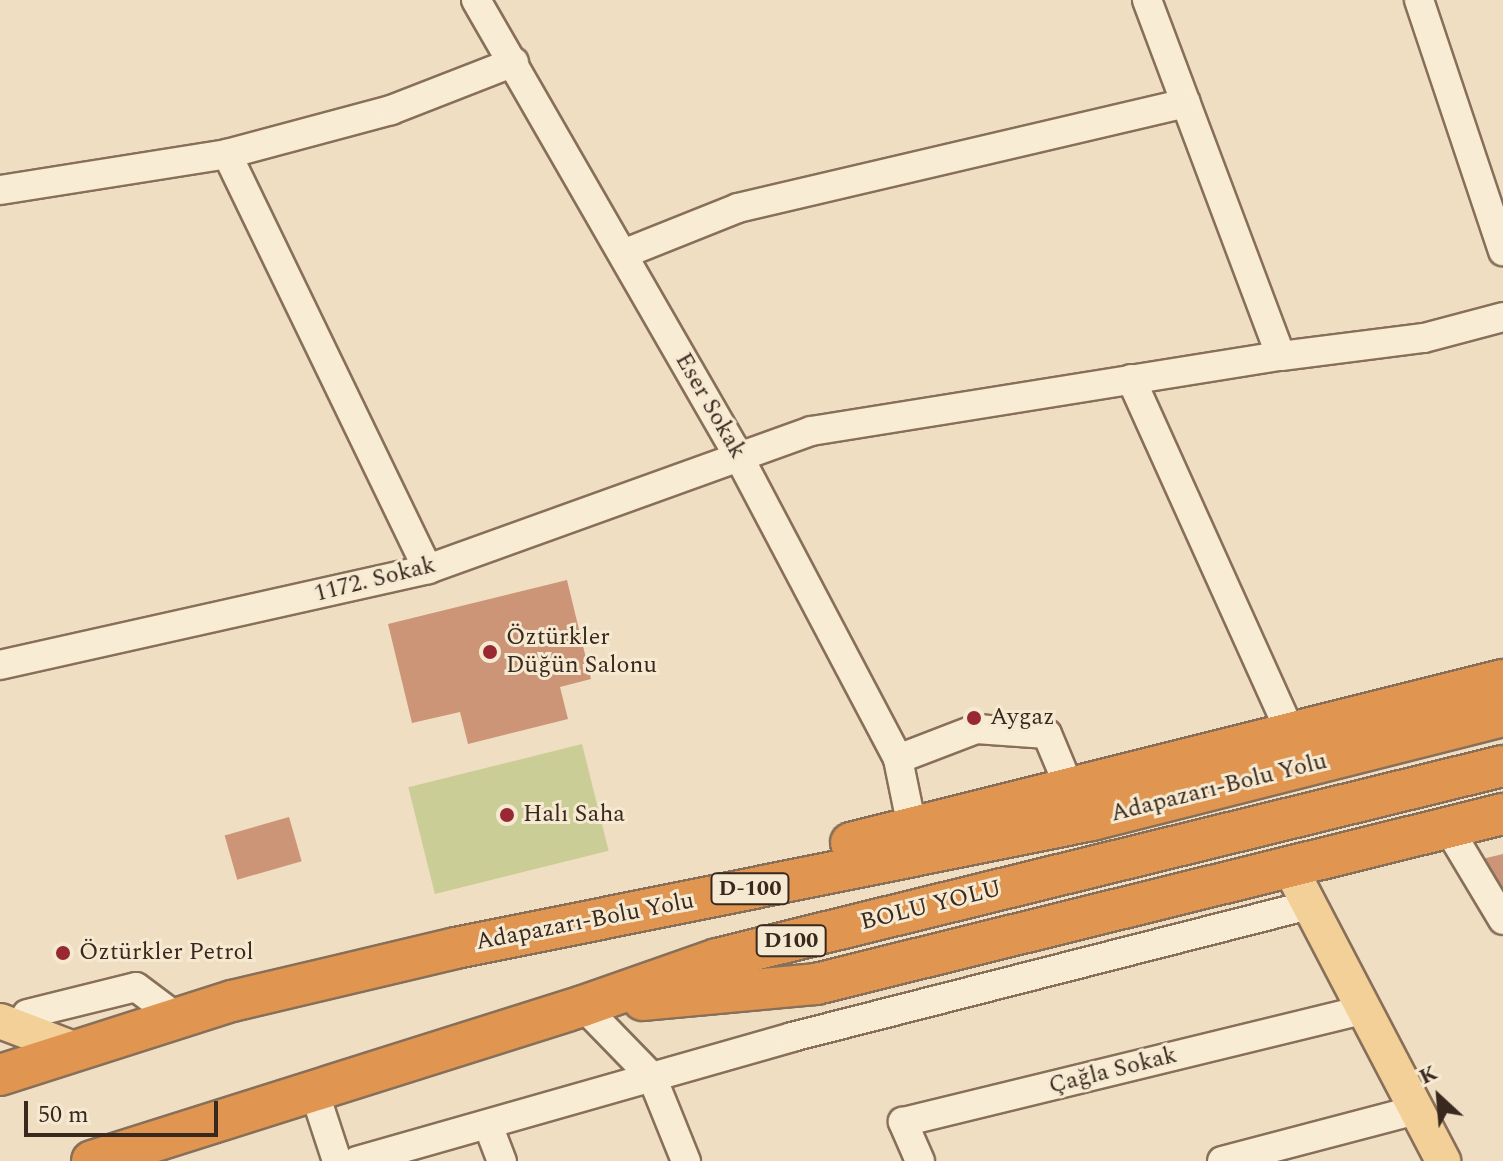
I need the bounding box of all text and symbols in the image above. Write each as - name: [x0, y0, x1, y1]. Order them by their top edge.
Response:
- street label: Eser Sokak: [668, 348, 752, 464]
- street label: 1172. Sokak: [311, 551, 439, 609]
- place label: Öztürkler Düğün Salonu: [506, 624, 657, 680]
- marker: Öztürkler Düğün Salonu: [481, 643, 499, 661]
- place label: Aygaz: [990, 704, 1054, 732]
- marker: Aygaz: [965, 709, 983, 727]
- street label: Adapazarı-Bolu Yolu: [1108, 747, 1330, 829]
- place label: Halı Saha: [523, 801, 625, 829]
- marker: Halı Saha: [498, 806, 516, 824]
- road number: D-100: [710, 871, 790, 907]
- street label: BOLU YOLU: [857, 875, 1005, 937]
- street label: Adapazarı-Bolu Yolu: [473, 887, 697, 957]
- road number: D100: [755, 923, 827, 959]
- place label: Öztürkler Petrol: [79, 939, 254, 967]
- marker: Öztürkler Petrol: [54, 944, 72, 962]
- street label: Çağla Sokak: [1046, 1041, 1180, 1101]
- text: K: [1413, 1056, 1443, 1094]
- north arrow: [1399, 1057, 1479, 1137]
- scale bar: [28, 1085, 222, 1135]
- text: 50 m: [38, 1097, 89, 1133]

